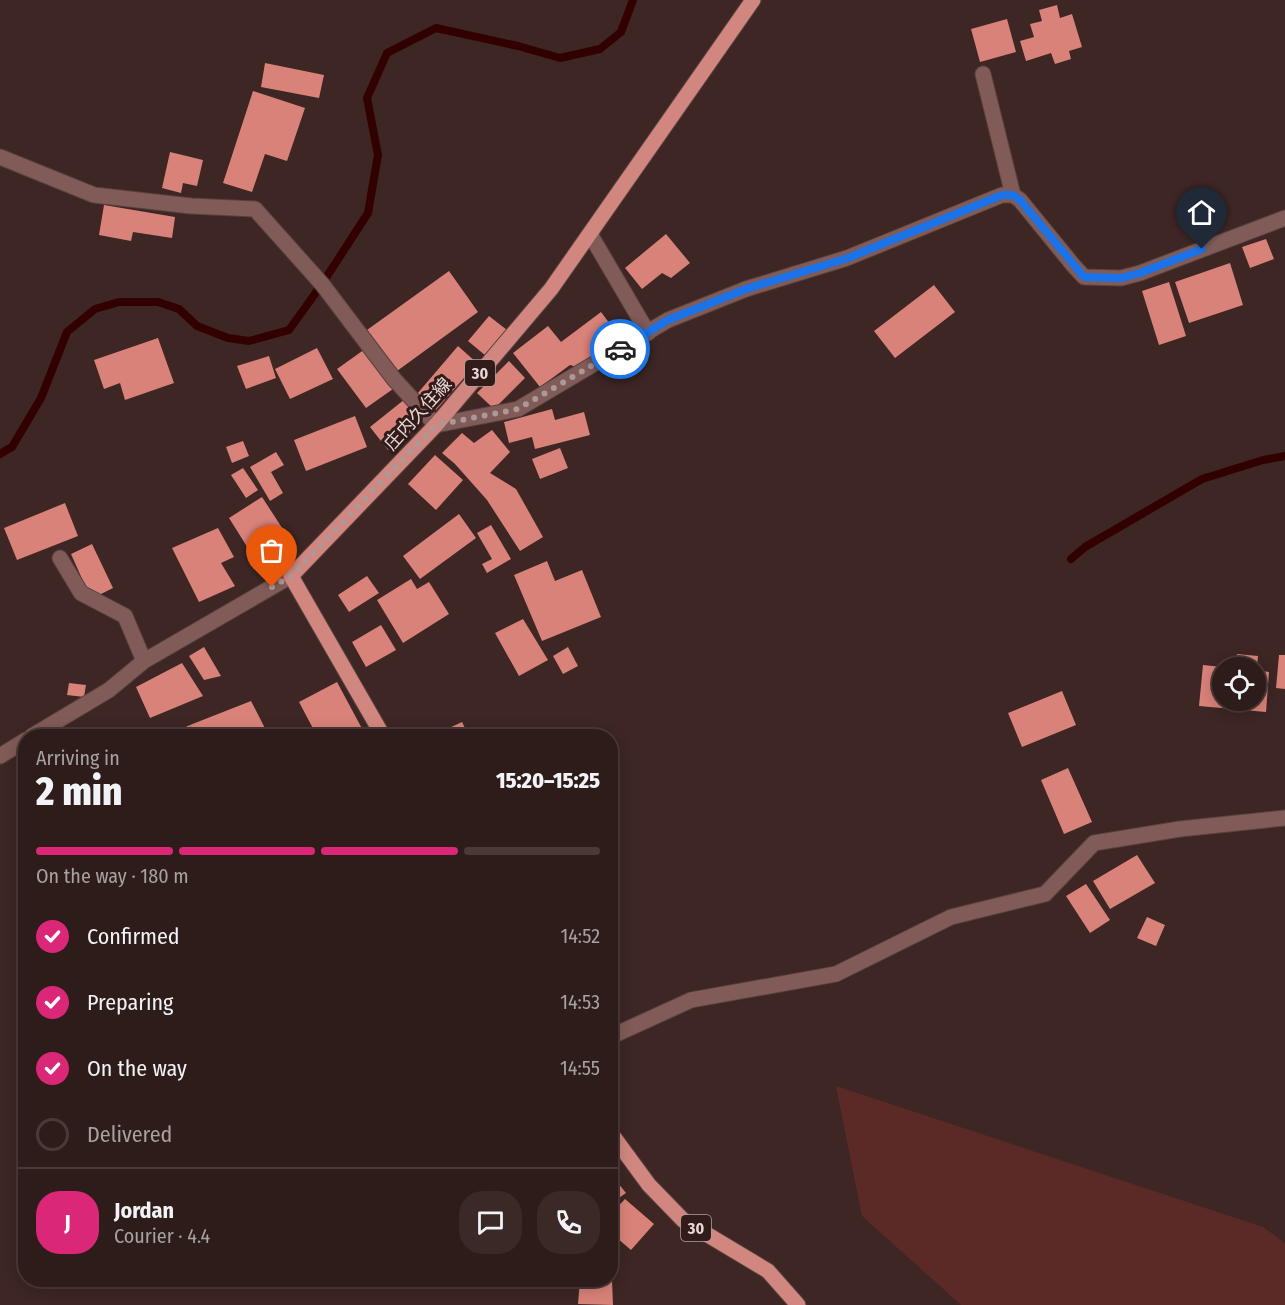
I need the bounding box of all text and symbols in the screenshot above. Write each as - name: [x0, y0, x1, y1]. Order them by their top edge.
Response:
- pin: [1176, 187, 1227, 249]
- icon: home: [1185, 196, 1218, 229]
- courier: [590, 319, 650, 379]
- icon: car: [604, 333, 637, 366]
- road number: 30: [465, 360, 495, 386]
- street label: 庄内久住線: [380, 373, 456, 455]
- pin: [246, 525, 297, 587]
- icon: bag: [255, 534, 288, 567]
- map controls: [1212, 657, 1266, 711]
- button: locate: [1212, 657, 1266, 711]
- text: Arriving in: [36, 746, 120, 770]
- text: 15:20–15:25: [496, 767, 600, 794]
- text: 2 min: [36, 769, 122, 815]
- text: On the way · 180 m: [36, 864, 189, 888]
- icon: check: [36, 920, 69, 953]
- text: Confirmed: [87, 923, 180, 950]
- text: 14:52: [560, 924, 600, 948]
- icon: check: [36, 986, 69, 1019]
- text: Preparing: [87, 989, 173, 1016]
- text: 14:53: [560, 990, 600, 1014]
- icon: check: [36, 1052, 69, 1085]
- text: On the way: [87, 1055, 187, 1082]
- text: 14:55: [560, 1056, 600, 1080]
- text: Delivered: [87, 1121, 172, 1148]
- button: chat: [459, 1191, 522, 1254]
- button: phone: [537, 1191, 600, 1254]
- text: Jordan: [114, 1197, 174, 1224]
- text: J: [64, 1209, 71, 1236]
- road number: 30: [681, 1215, 711, 1241]
- text: Courier · 4.4: [114, 1224, 210, 1248]

